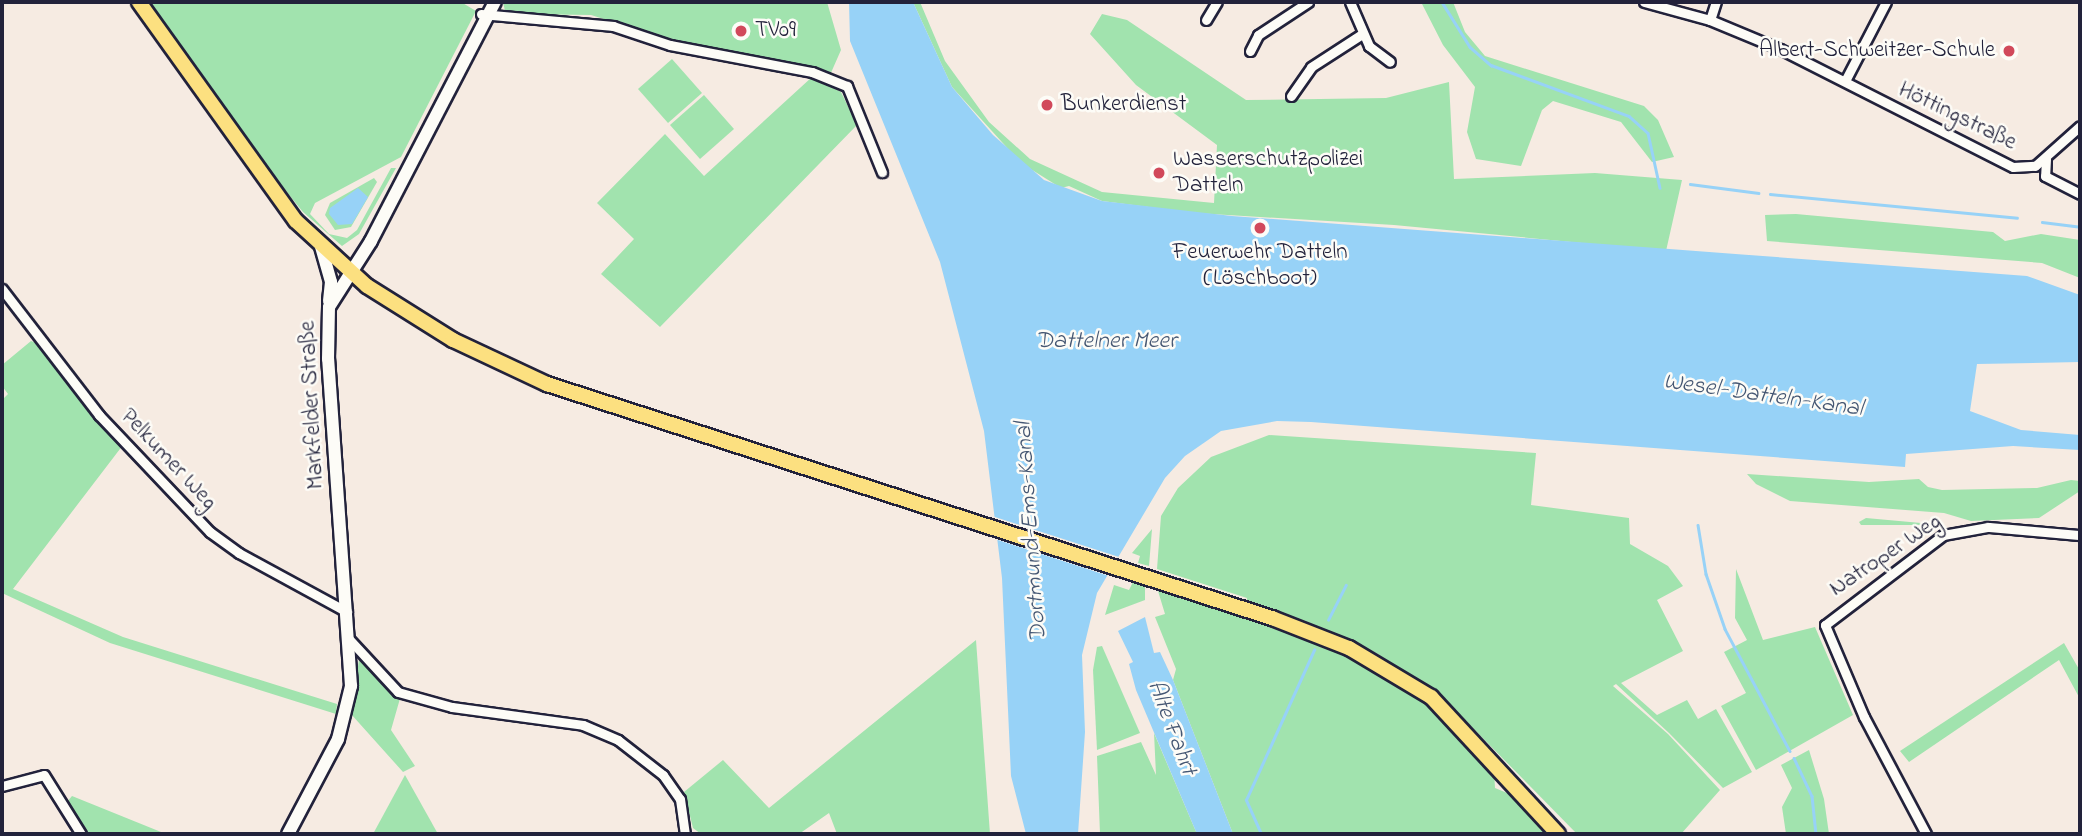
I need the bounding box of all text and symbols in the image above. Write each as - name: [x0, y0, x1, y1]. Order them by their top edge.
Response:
- place label: TV09: [755, 17, 796, 45]
- marker: TV09: [733, 23, 749, 39]
- place label: Albert-Schweitzer-Schule: [1759, 37, 1995, 65]
- marker: Albert-Schweitzer-Schule: [2001, 43, 2017, 59]
- street label: Höttingstraße: [1893, 77, 2021, 157]
- place label: Bunkerdienst: [1061, 91, 1187, 119]
- marker: Bunkerdienst: [1039, 97, 1055, 113]
- place label: Wasserschutzpolizei Datteln: [1173, 146, 1363, 200]
- marker: Wasserschutzpolizei Datteln: [1151, 165, 1167, 181]
- marker: Feuerwehr Datteln (Löschboot): [1252, 220, 1268, 236]
- place label: Feuerwehr Datteln (Löschboot): [1172, 239, 1348, 293]
- street label: Markfelder Straße: [295, 320, 331, 490]
- water label: Dattelner Meer: [1035, 328, 1177, 356]
- water label: Wesel-Datteln-Kanal: [1661, 368, 1865, 424]
- street label: Pelkumer Weg: [114, 403, 222, 517]
- water label: Dortmund-Ems-Kanal: [1010, 421, 1054, 643]
- street label: Natroper Weg: [1825, 509, 1947, 603]
- water label: Alte Fahrt: [1140, 677, 1202, 779]

